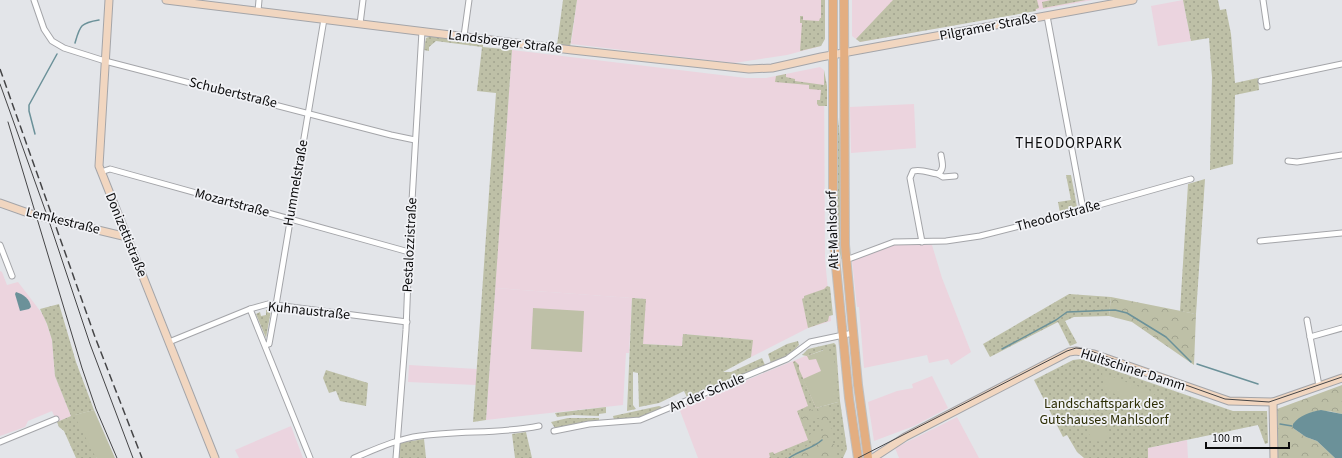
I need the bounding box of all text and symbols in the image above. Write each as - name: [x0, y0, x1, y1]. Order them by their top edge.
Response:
- street label: Pilgramer Straße: [938, 8, 1038, 46]
- street label: Landsberger Straße: [447, 25, 563, 59]
- street label: Schubertstraße: [187, 72, 279, 114]
- district label: THEODORPARK: [1015, 133, 1123, 154]
- street label: Hummelstraße: [279, 138, 313, 228]
- street label: Mozartstraße: [192, 183, 272, 223]
- street label: Donizettistraße: [100, 190, 152, 280]
- street label: Alt-Mahlsdorf: [822, 190, 844, 270]
- street label: Theodorstraße: [1014, 195, 1103, 237]
- street label: Pestalozzistraße: [398, 197, 422, 293]
- street label: Lemkestraße: [24, 202, 102, 240]
- street label: Kuhnaustraße: [267, 297, 351, 325]
- street label: Hultschiner Damm: [1078, 344, 1188, 396]
- street label: An der Schule: [666, 368, 748, 418]
- park label: Landschaftspark des Gutshauses Mahlsdorf: [1039, 394, 1169, 430]
- scale bar: [1206, 424, 1289, 450]
- text: 100 m: [1212, 430, 1242, 447]

